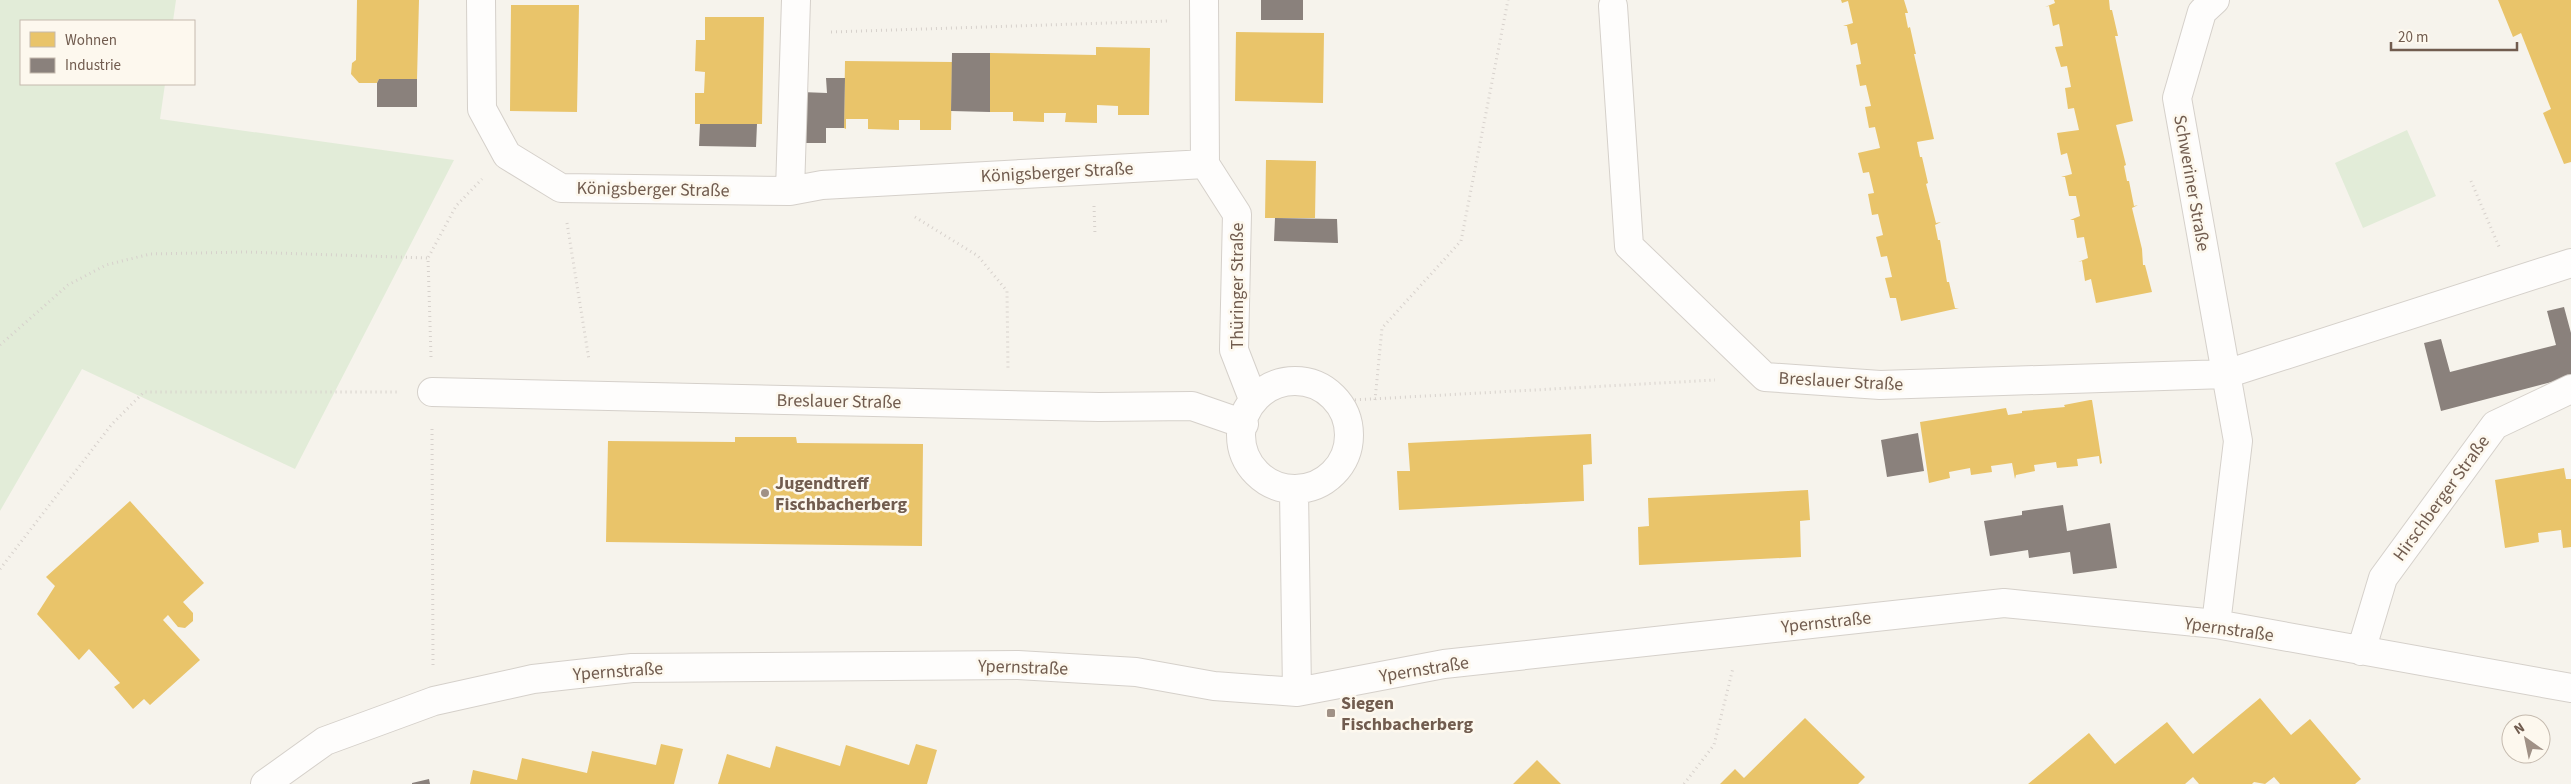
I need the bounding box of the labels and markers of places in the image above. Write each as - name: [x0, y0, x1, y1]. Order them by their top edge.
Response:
- place label: Jugendtreff Fischbacherberg: [775, 471, 907, 517]
- marker: Jugendtreff Fischbacherberg: [759, 487, 771, 499]
- place label: Siegen Fischbacherberg: [1341, 691, 1473, 737]
- marker: Siegen Fischbacherberg: [1325, 707, 1337, 719]

